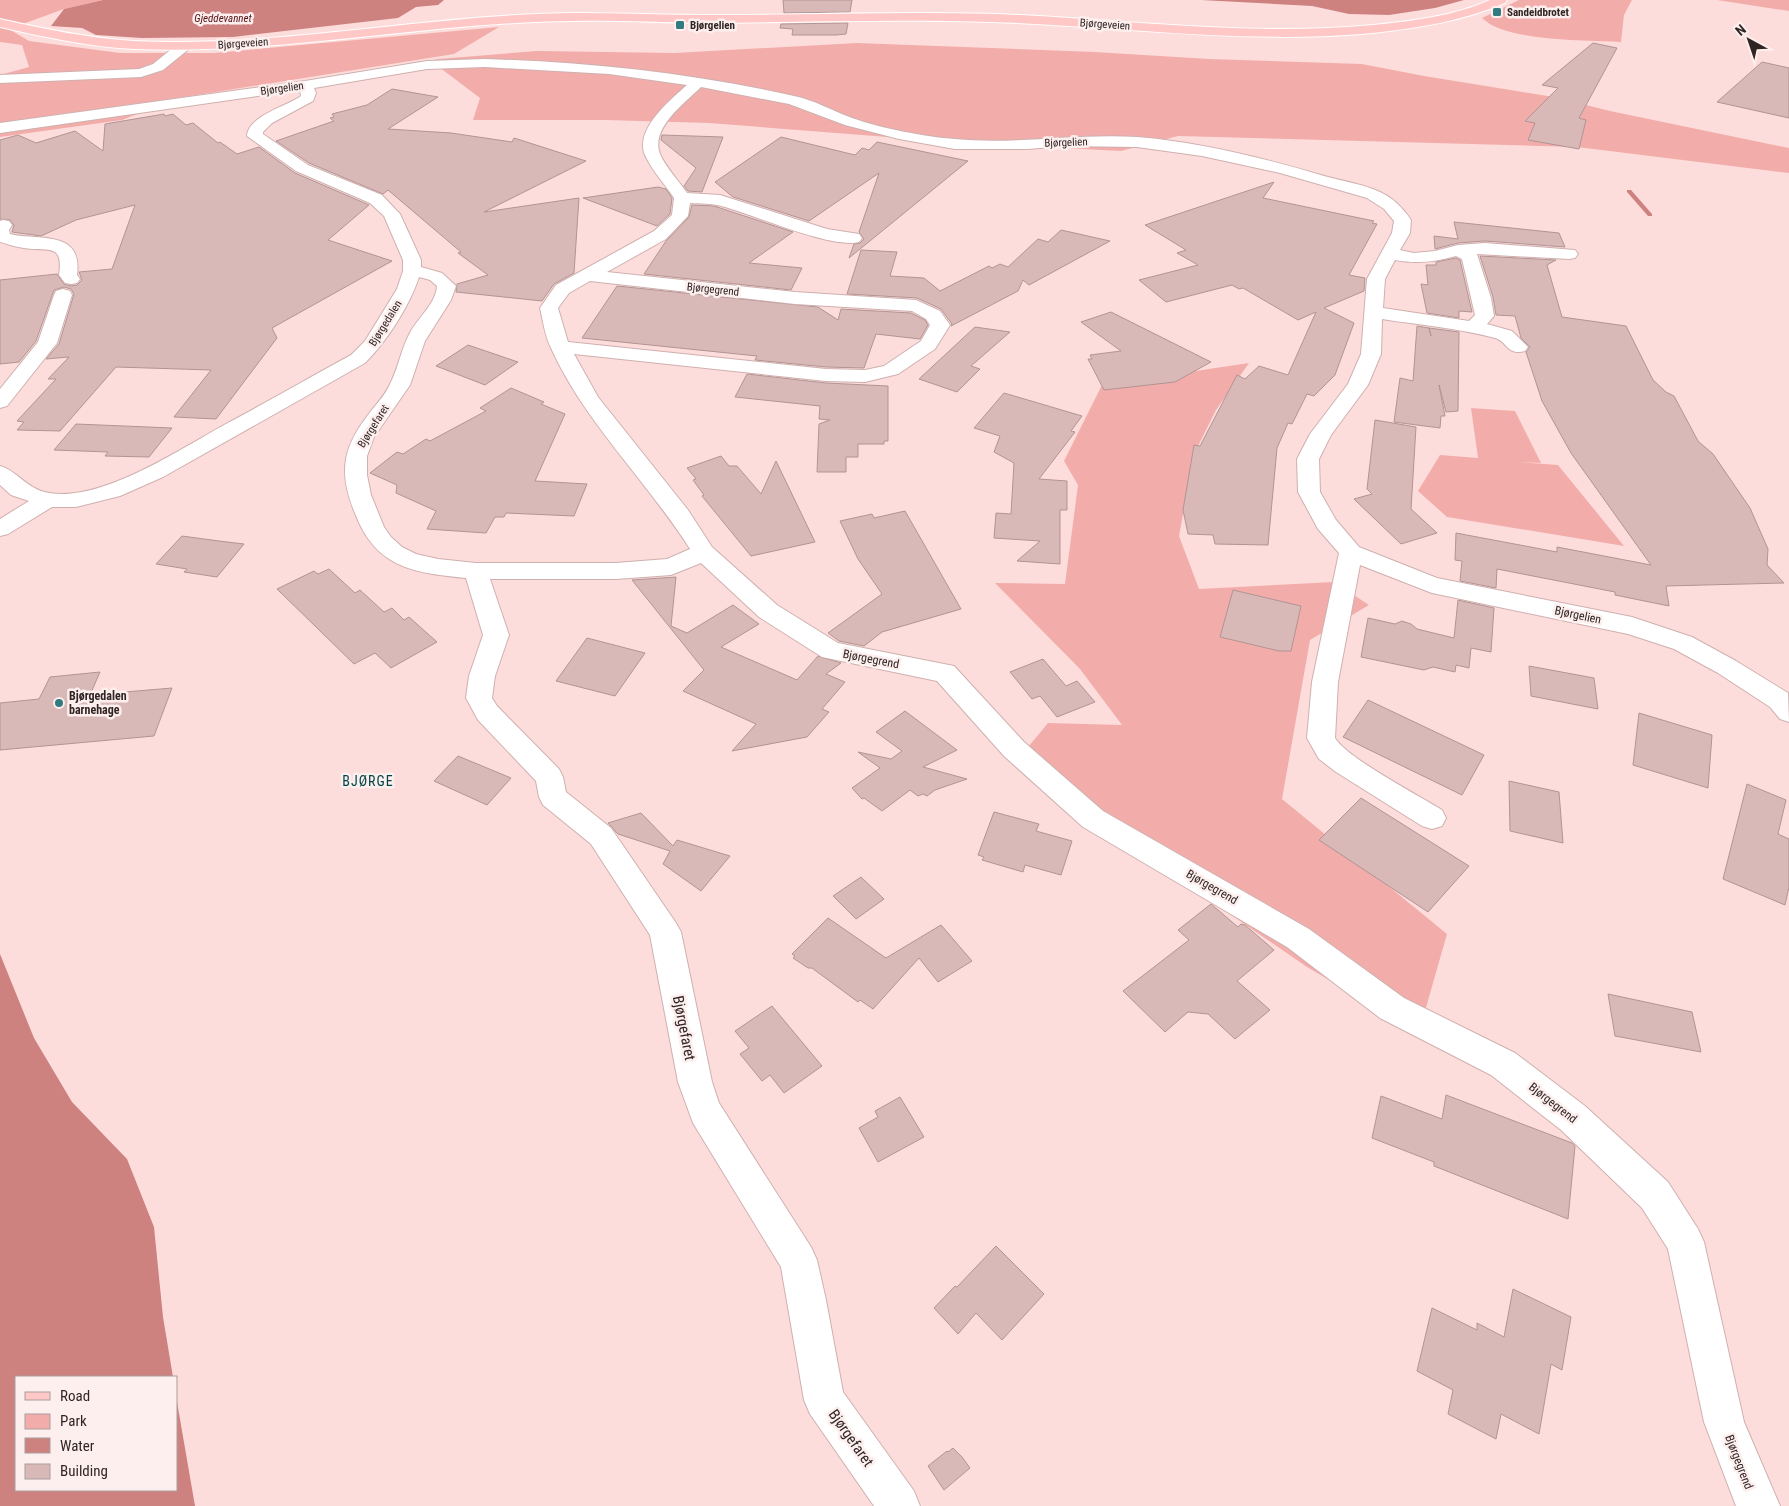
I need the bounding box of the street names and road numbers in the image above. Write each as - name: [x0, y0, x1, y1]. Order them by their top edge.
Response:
- street label: Bjørgeveien: [1079, 16, 1131, 33]
- street label: Bjørgeveien: [217, 35, 269, 52]
- street label: Bjørgelien: [260, 79, 304, 98]
- street label: Bjørgelien: [1044, 135, 1088, 150]
- street label: Bjørgegrend: [686, 280, 740, 299]
- street label: Bjørgedalen: [366, 298, 405, 349]
- street label: Bjørgefaret: [355, 402, 392, 450]
- street label: Bjørgelien: [1553, 603, 1603, 627]
- street label: Bjørgegrend: [842, 647, 900, 671]
- street label: Bjørgegrend: [1184, 867, 1240, 907]
- street label: Bjørgefaret: [669, 994, 699, 1062]
- street label: Bjørgegrend: [1526, 1080, 1580, 1126]
- street label: Bjørgefaret: [825, 1406, 877, 1470]
- street label: Bjørgegrend: [1722, 1433, 1756, 1491]

